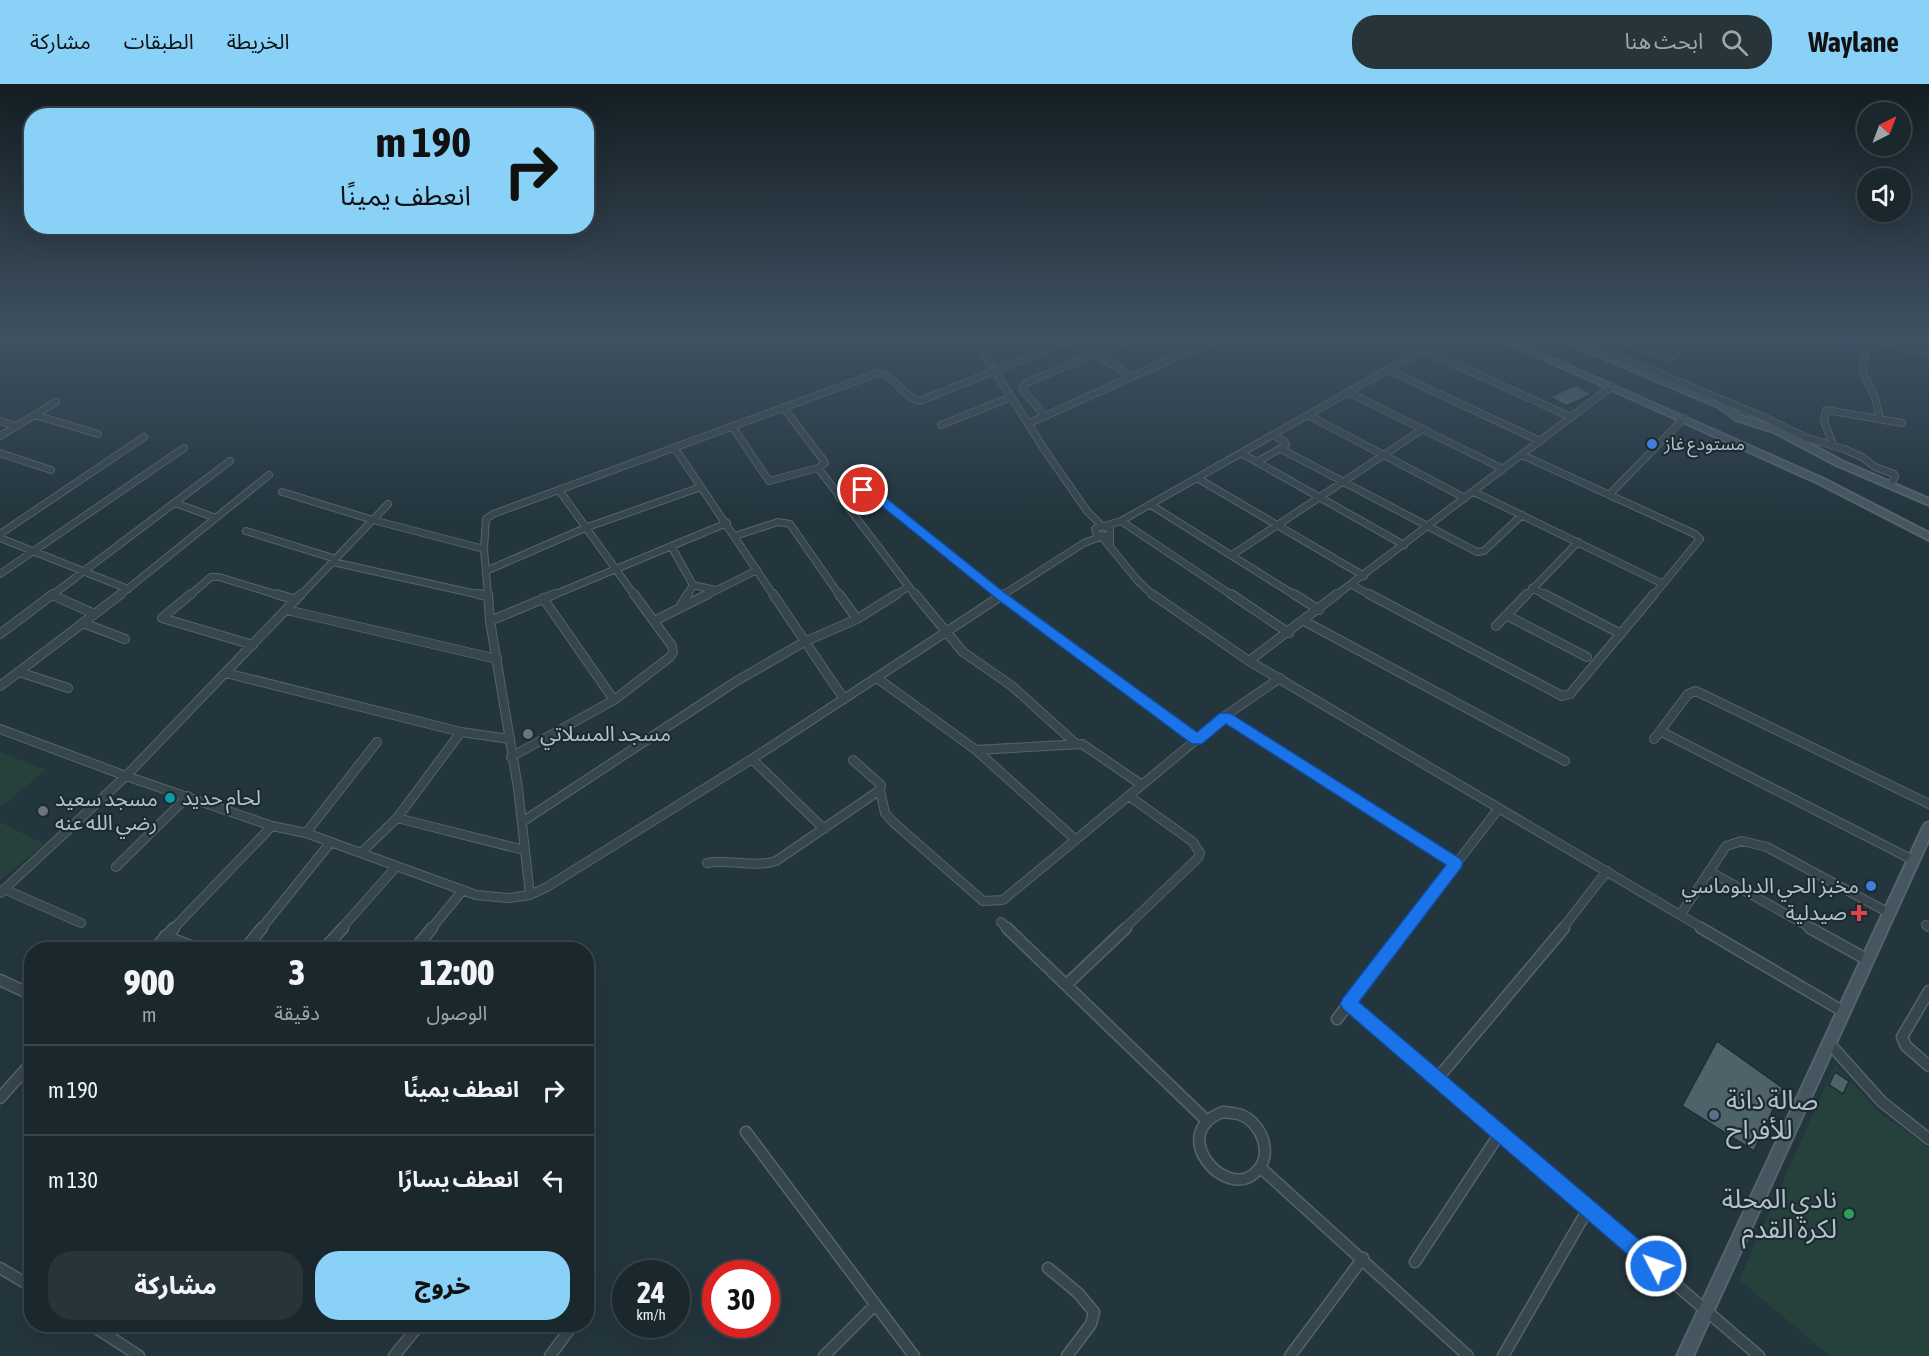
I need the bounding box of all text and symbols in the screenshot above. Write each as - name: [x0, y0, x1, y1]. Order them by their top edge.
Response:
- search box: [1352, 15, 1772, 69]
- icon: search: [1718, 26, 1751, 59]
- text: Waylane: [1808, 26, 1899, 58]
- text: ابحث هنا: [1624, 28, 1703, 54]
- text: مشاركة: [30, 29, 91, 53]
- text: الطبقات: [124, 29, 194, 53]
- text: الخريطة: [227, 29, 290, 53]
- north arrow: [1857, 102, 1911, 156]
- map controls: [1857, 102, 1911, 222]
- text: 190 m: [376, 118, 471, 166]
- icon: right: [492, 132, 570, 210]
- button: sound: [1857, 168, 1911, 222]
- text: انعطف يمينًا: [340, 180, 471, 211]
- place label: مستودع غاز: [1663, 433, 1745, 458]
- marker: مستودع غاز: [1645, 437, 1659, 451]
- pin: [837, 464, 888, 515]
- icon: arrive: [846, 473, 879, 506]
- place label: مسجد المسلاتي: [540, 721, 671, 750]
- marker: مسجد المسلاتي: [521, 727, 535, 741]
- place label: لحام حديد: [182, 785, 261, 814]
- place label: مسجد سعيد رضي الله عنه: [55, 786, 158, 839]
- marker: لحام حديد: [163, 791, 177, 805]
- marker: مسجد سعيد رضي الله عنه: [36, 804, 50, 818]
- place label: مخبز الحي الدبلوماسي: [1681, 873, 1859, 902]
- marker: مخبز الحي الدبلوماسي: [1864, 879, 1878, 893]
- place label: صيدلية: [1786, 900, 1847, 924]
- marker: صيدلية: [1852, 906, 1866, 920]
- text: 3: [289, 951, 305, 993]
- text: 12:00: [419, 951, 494, 993]
- text: 900: [124, 961, 175, 1003]
- text: دقيقة: [274, 1001, 320, 1024]
- text: الوصول: [426, 1001, 487, 1024]
- text: m: [142, 1003, 156, 1026]
- icon: right: [537, 1074, 570, 1107]
- text: انعطف يمينًا: [403, 1076, 519, 1102]
- text: 190 m: [48, 1077, 98, 1103]
- place label: صالة دانة للأفراح: [1726, 1085, 1818, 1149]
- marker: صالة دانة للأفراح: [1707, 1108, 1721, 1122]
- icon: left: [537, 1164, 570, 1197]
- text: انعطف يسارًا: [398, 1166, 519, 1192]
- text: 130 m: [48, 1167, 98, 1193]
- place label: نادي المحلة لكرة القدم: [1722, 1184, 1837, 1249]
- marker: نادي المحلة لكرة القدم: [1842, 1207, 1856, 1221]
- position arrow: [1624, 1234, 1688, 1298]
- button: مشاركة: [48, 1251, 303, 1320]
- button: خروج: [315, 1251, 570, 1320]
- speed limit sign: 30: [702, 1260, 780, 1338]
- text: 24: [637, 1275, 665, 1309]
- text: km/h: [636, 1306, 666, 1323]

